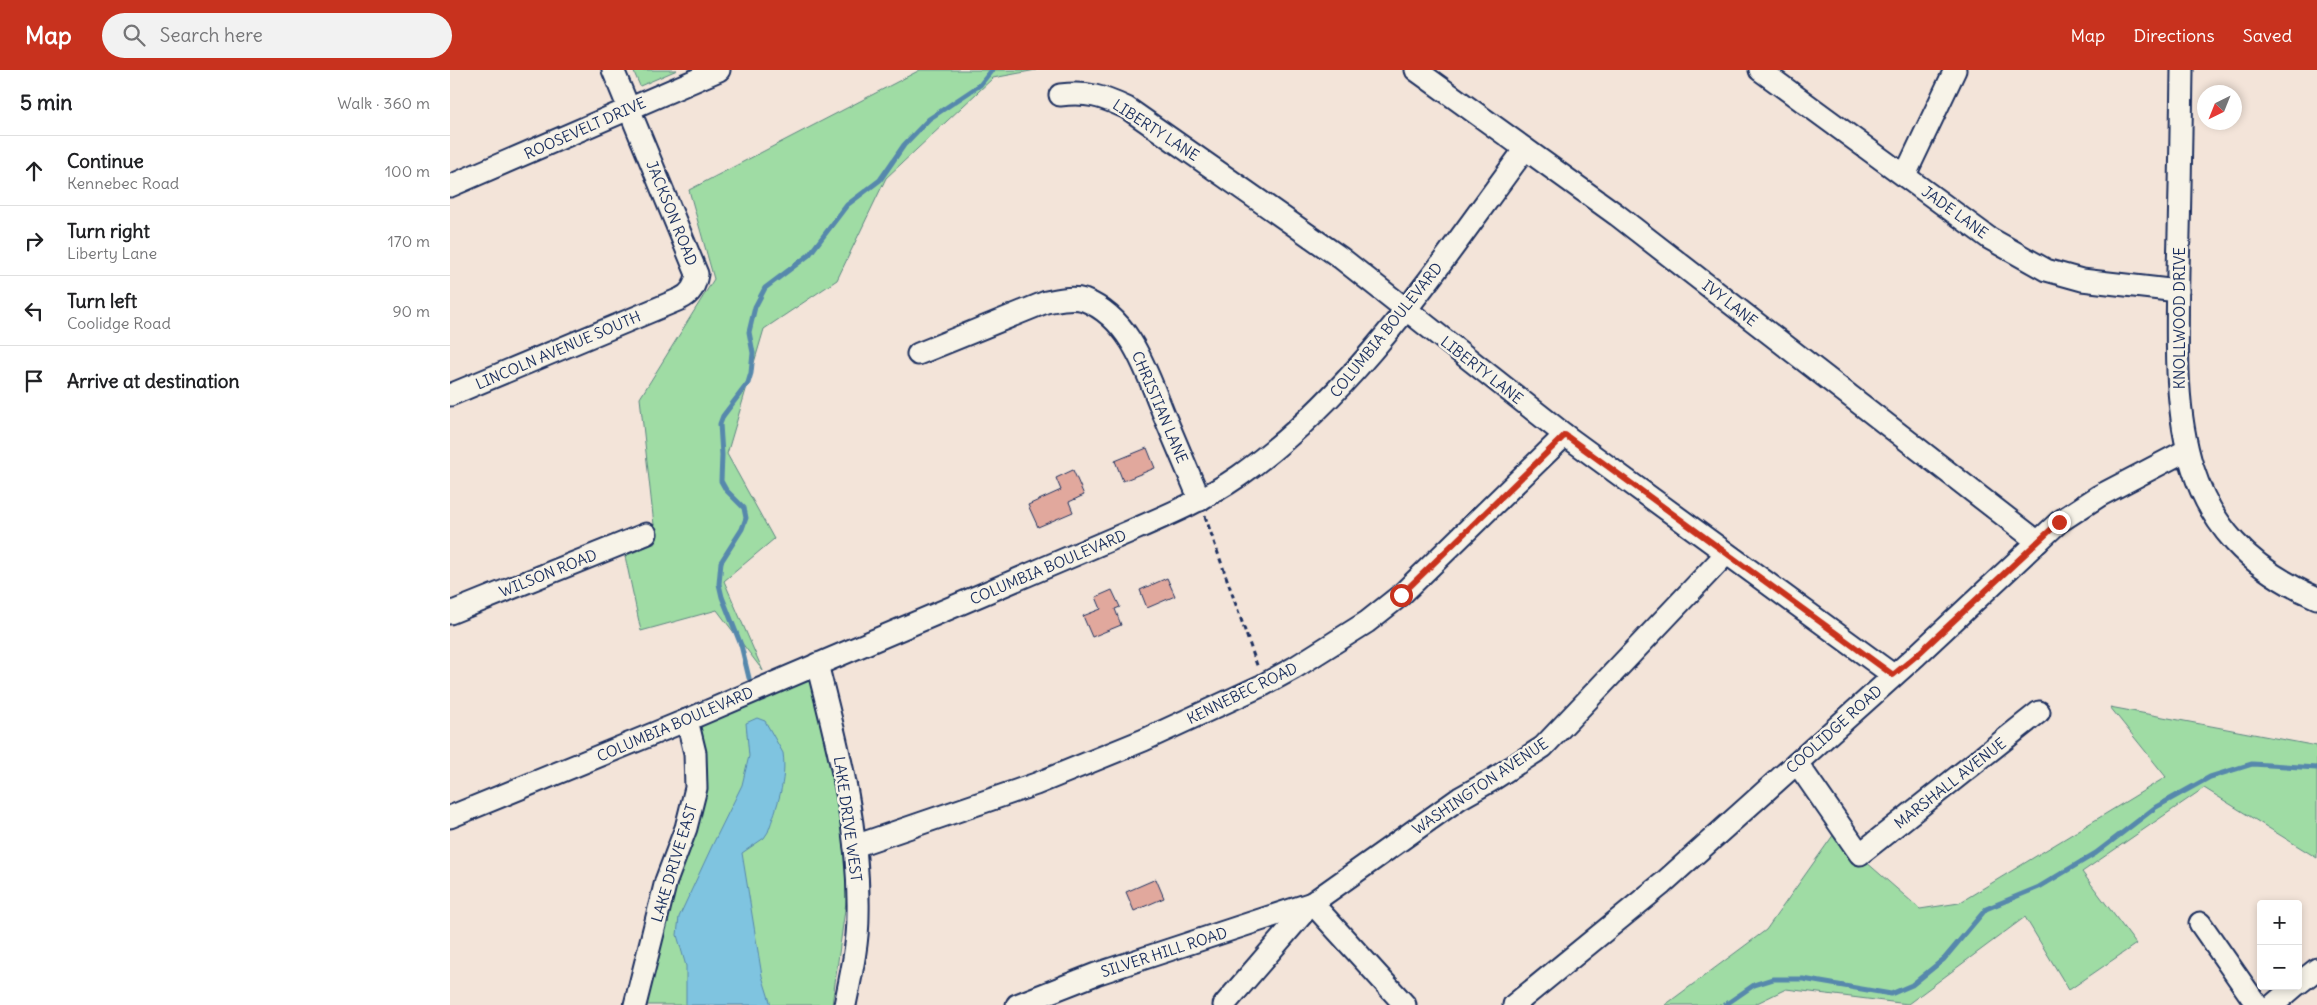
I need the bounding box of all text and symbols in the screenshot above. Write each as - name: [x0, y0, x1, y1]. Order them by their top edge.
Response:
- search box: [102, 13, 452, 58]
- text: Map: [25, 20, 72, 50]
- icon: search: [120, 21, 148, 49]
- text: Search here: [160, 23, 263, 47]
- text: Map: [2070, 24, 2105, 47]
- text: Directions: [2133, 24, 2215, 47]
- text: Saved: [2243, 24, 2292, 47]
- north arrow: [2197, 85, 2242, 130]
- text: 5 min: [20, 89, 72, 116]
- text: Walk · 360 m: [337, 93, 430, 113]
- street label: ROOSEVELT DRIVE: [521, 93, 649, 163]
- street label: LIBERTY LANE: [1109, 95, 1203, 165]
- text: Continue: [67, 149, 144, 173]
- icon: ahead: [20, 157, 48, 185]
- street label: JACKSON ROAD: [642, 158, 702, 268]
- text: 100 m: [385, 161, 430, 181]
- text: Kennebec Road: [67, 173, 179, 193]
- street label: JADE LANE: [1918, 182, 1992, 243]
- text: Turn right: [67, 219, 150, 243]
- icon: right: [20, 227, 48, 255]
- text: 170 m: [387, 231, 430, 251]
- text: Liberty Lane: [67, 243, 157, 263]
- street label: KNOLLWOOD DRIVE: [2170, 247, 2189, 389]
- street label: COLUMBIA BOULEVARD: [1326, 259, 1446, 401]
- street label: IVY LANE: [1699, 276, 1762, 331]
- text: Turn left: [67, 289, 137, 313]
- icon: left: [20, 297, 48, 325]
- text: 90 m: [392, 301, 430, 321]
- street label: LINCOLN AVENUE SOUTH: [473, 306, 644, 393]
- text: Coolidge Road: [67, 313, 171, 333]
- street label: LIBERTY LANE: [1437, 332, 1527, 408]
- street label: CHRISTIAN LANE: [1128, 348, 1192, 466]
- icon: arrive: [20, 367, 48, 395]
- text: Arrive at destination: [67, 369, 240, 393]
- route end: [2048, 511, 2071, 534]
- street label: COLUMBIA BOULEVARD: [967, 525, 1129, 609]
- street label: WILSON ROAD: [496, 545, 600, 601]
- route start: [1390, 584, 1413, 607]
- street label: KENNEBEC ROAD: [1184, 658, 1300, 728]
- street label: COOLIDGE ROAD: [1782, 681, 1886, 777]
- street label: COLUMBIA BOULEVARD: [594, 682, 756, 766]
- street label: WASHINGTON AVENUE: [1409, 733, 1552, 838]
- street label: MARSHALL AVENUE: [1890, 733, 2010, 833]
- street label: LAKE DRIVE WEST: [830, 755, 866, 883]
- street label: LAKE DRIVE EAST: [647, 802, 701, 924]
- map controls: [2257, 900, 2302, 990]
- button: +: [2257, 900, 2302, 945]
- street label: SILVER HILL ROAD: [1098, 923, 1230, 981]
- button: −: [2257, 945, 2302, 990]

